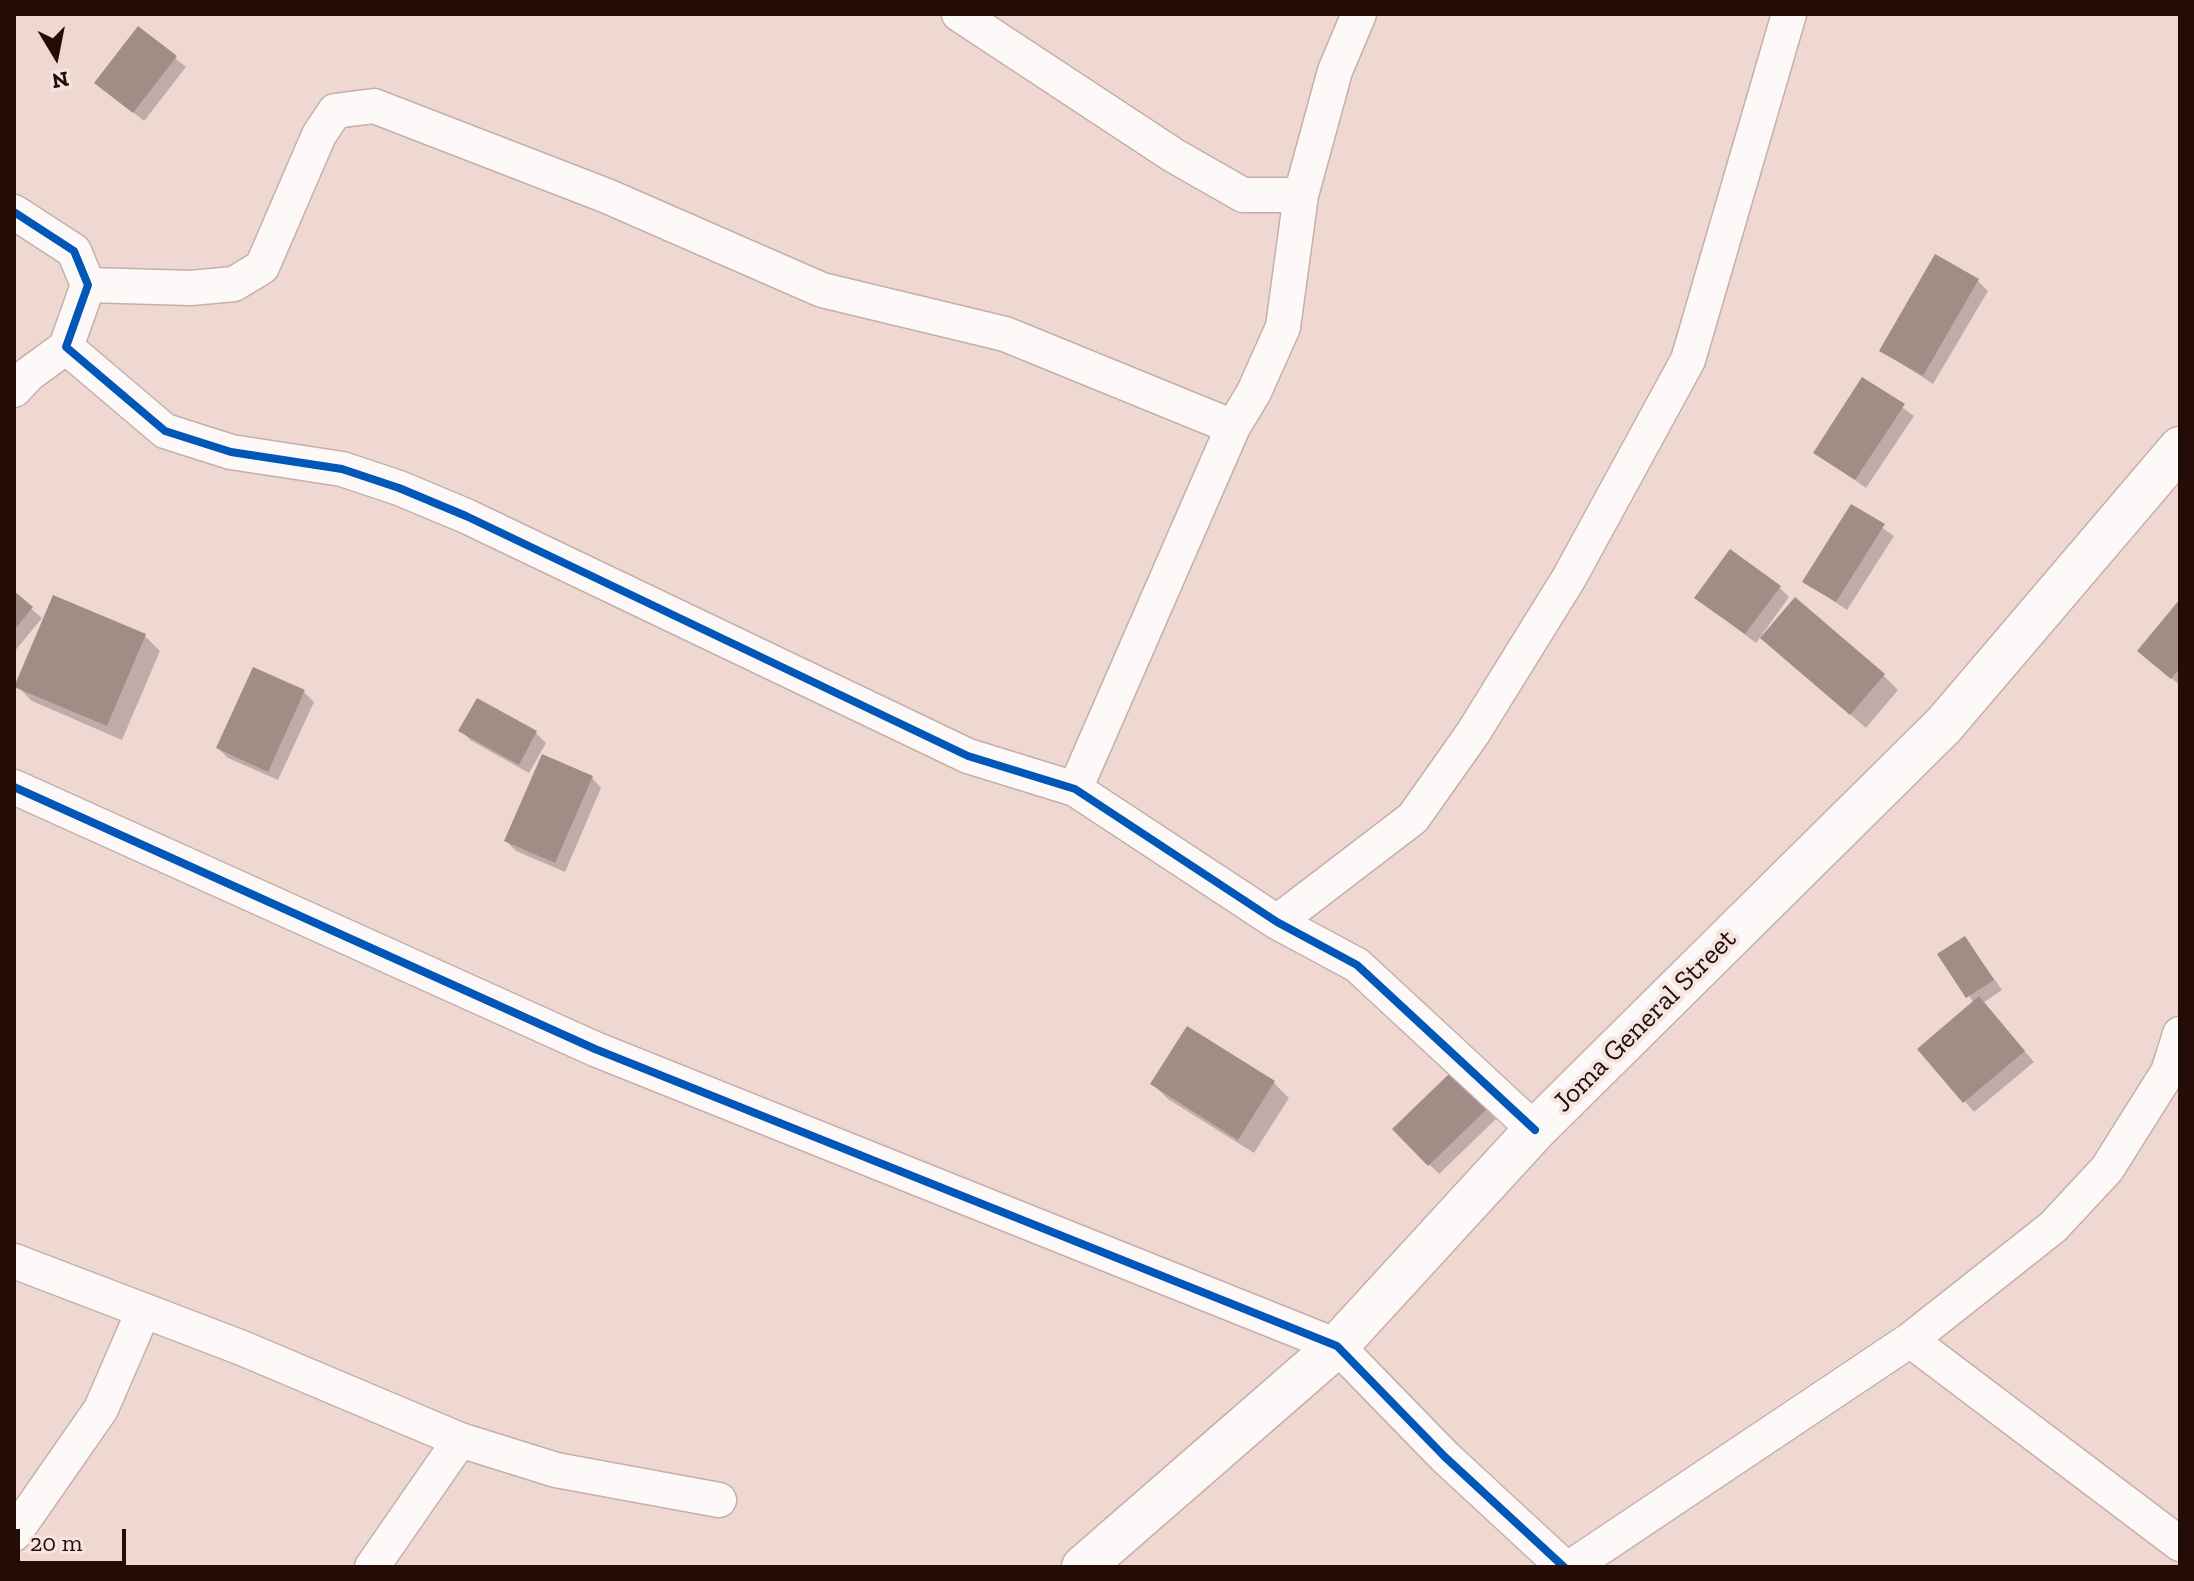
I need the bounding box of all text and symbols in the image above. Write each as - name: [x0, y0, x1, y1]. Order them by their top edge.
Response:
- north arrow: [16, 16, 96, 96]
- text: N: [50, 65, 71, 95]
- street label: Joma General Street: [1546, 922, 1744, 1120]
- scale bar: [20, 1513, 130, 1563]
- text: 20 m: [30, 1528, 82, 1557]

